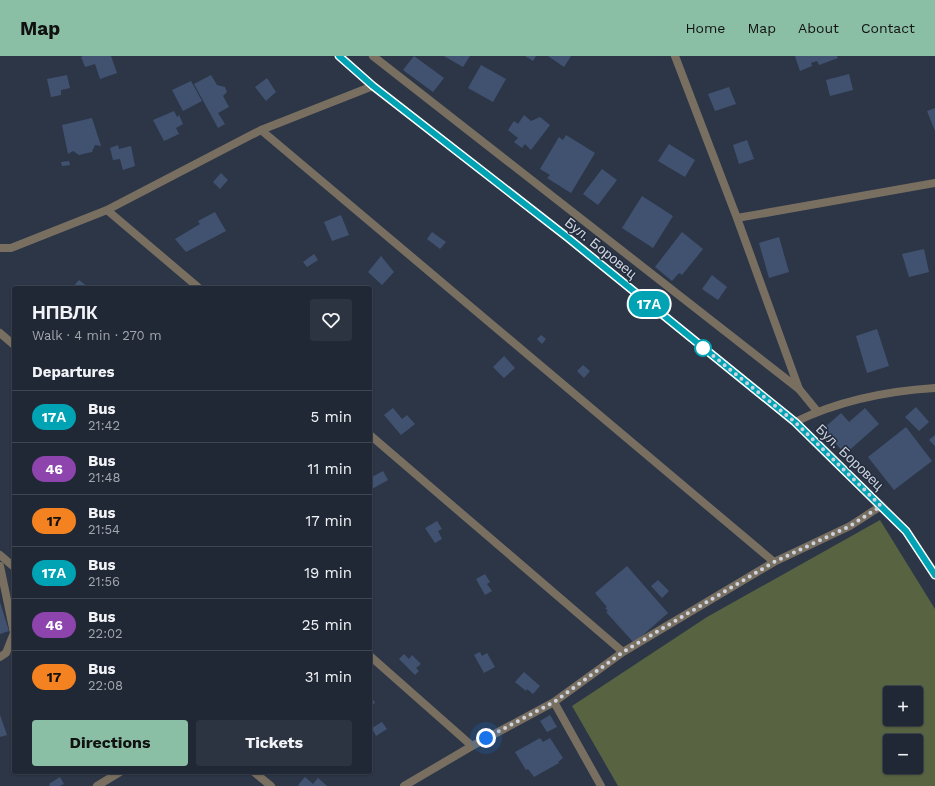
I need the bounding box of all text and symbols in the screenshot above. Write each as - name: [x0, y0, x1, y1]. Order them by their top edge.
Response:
- text: Map: [20, 17, 60, 40]
- text: Home: [685, 20, 725, 36]
- text: Map: [747, 20, 776, 36]
- text: About: [798, 20, 839, 36]
- text: Contact: [861, 20, 915, 36]
- street label: Бул. Боровец: [562, 214, 640, 282]
- line badge: 17А: [626, 291, 672, 317]
- text: 17А: [637, 296, 661, 312]
- button: heart: [310, 299, 352, 341]
- text: НПВЛК: [32, 301, 98, 324]
- text: Walk · 4 min · 270 m: [32, 328, 162, 343]
- unlabelled marker: [694, 339, 712, 357]
- text: Departures: [32, 363, 115, 381]
- text: Bus: [88, 400, 116, 418]
- text: 5 min: [311, 408, 352, 426]
- text: 17А: [42, 409, 66, 425]
- text: 21:42: [88, 418, 120, 433]
- street label: Бул. Боровец: [813, 421, 887, 493]
- text: Bus: [88, 452, 116, 470]
- text: 11 min: [308, 460, 352, 478]
- text: 46: [45, 461, 63, 477]
- text: 21:48: [88, 470, 120, 485]
- text: Bus: [88, 504, 116, 522]
- text: 17 min: [305, 512, 352, 530]
- text: 17: [47, 513, 61, 529]
- text: 21:54: [88, 522, 120, 537]
- text: Bus: [88, 556, 116, 574]
- text: 19 min: [304, 564, 352, 582]
- text: 17А: [42, 565, 66, 581]
- text: 21:56: [88, 574, 120, 589]
- text: Bus: [88, 608, 116, 626]
- text: 25 min: [302, 616, 352, 634]
- text: 46: [45, 617, 63, 633]
- text: 22:02: [88, 626, 123, 641]
- text: Bus: [88, 660, 116, 678]
- text: 31 min: [305, 668, 352, 686]
- text: 17: [47, 669, 61, 685]
- text: 22:08: [88, 678, 123, 693]
- map controls: [883, 686, 923, 774]
- button: +: [883, 686, 923, 726]
- button: Directions: [32, 720, 188, 766]
- button: Tickets: [196, 720, 352, 766]
- your location: [476, 728, 496, 748]
- button: −: [883, 734, 923, 774]

